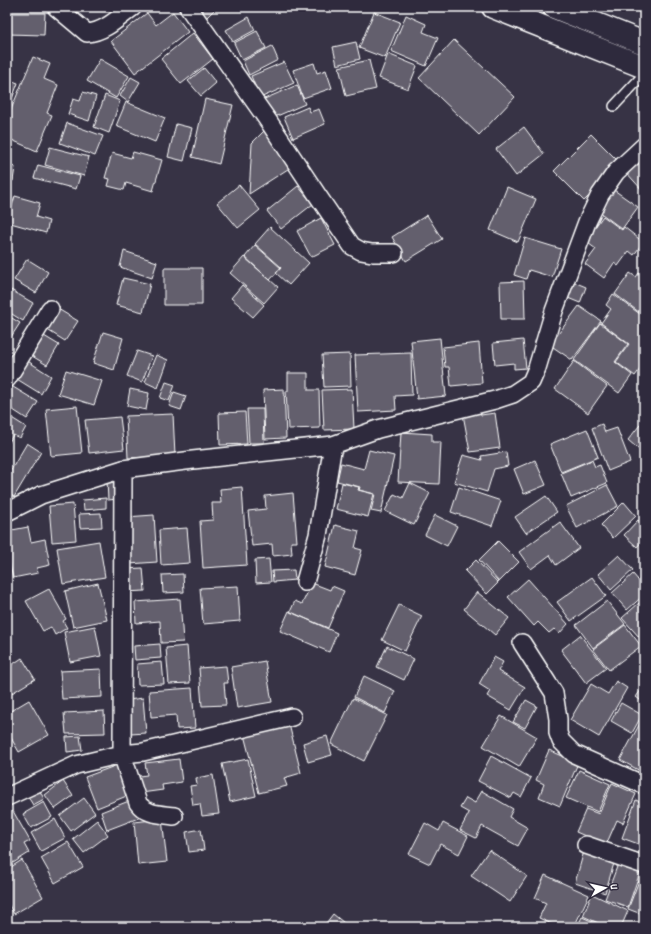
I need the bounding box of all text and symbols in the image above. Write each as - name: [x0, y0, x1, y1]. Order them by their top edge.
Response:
- north arrow: [585, 868, 625, 908]
- text: U: [605, 883, 621, 891]

